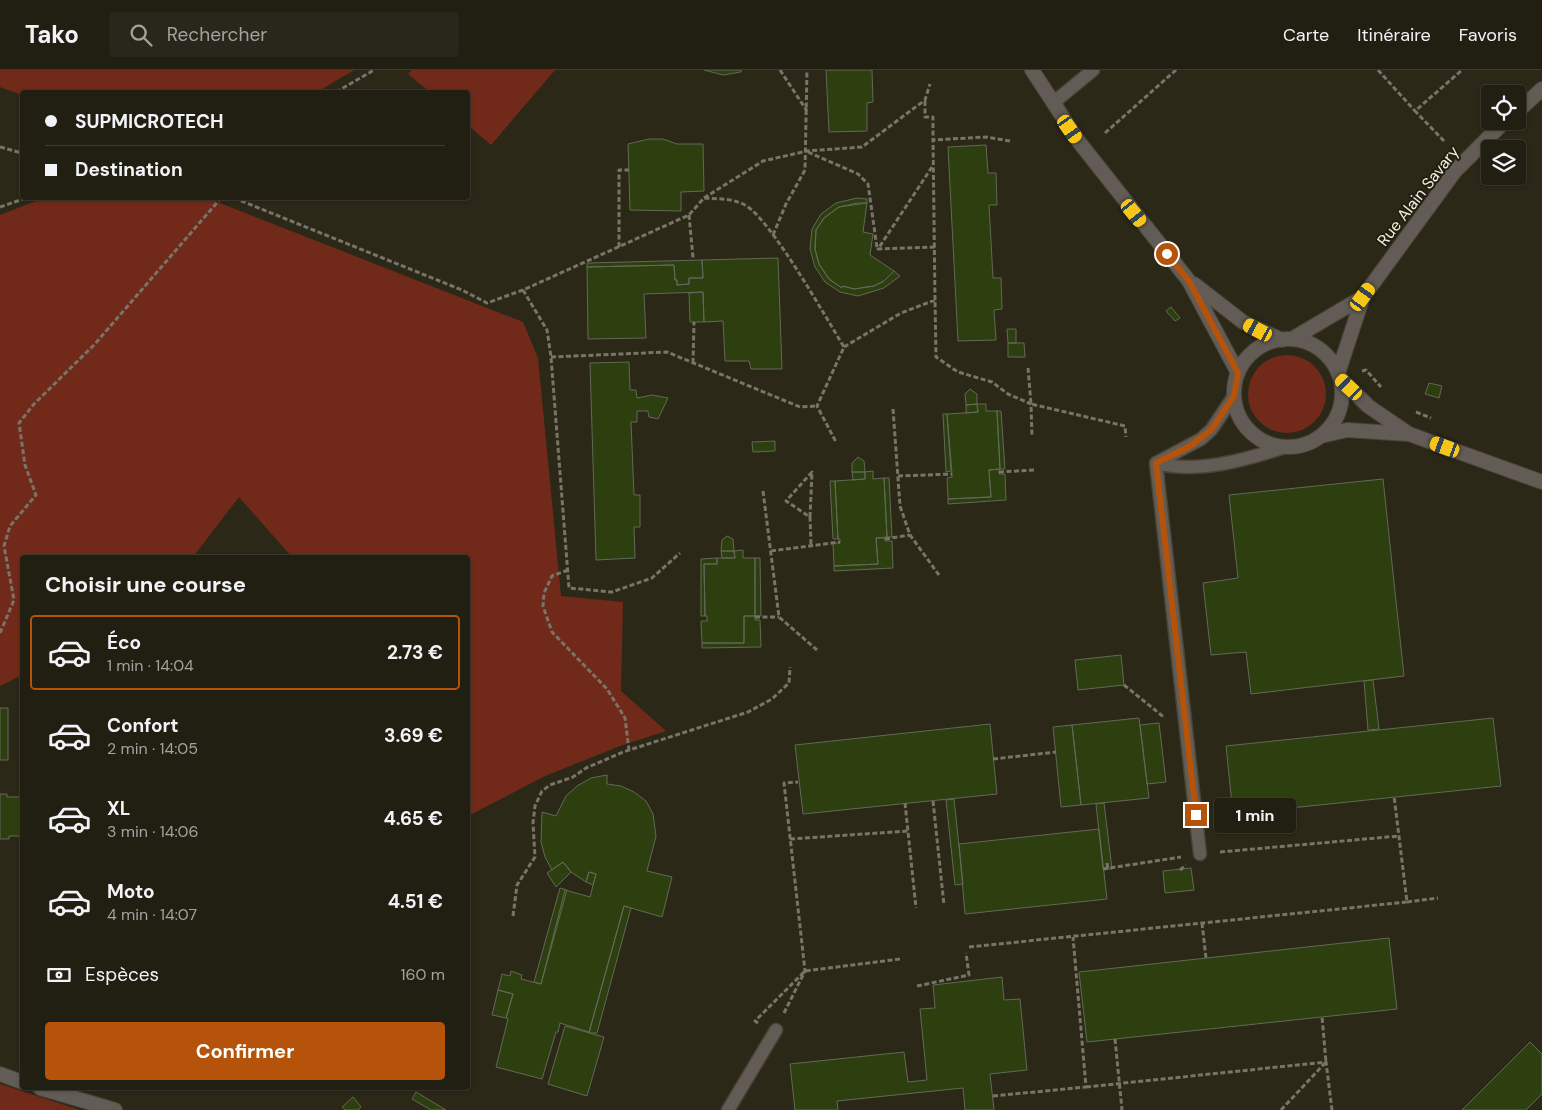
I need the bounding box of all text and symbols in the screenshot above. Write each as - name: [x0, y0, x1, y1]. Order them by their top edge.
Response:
- search box: [109, 12, 459, 57]
- text: Tako: [25, 19, 79, 50]
- icon: search: [127, 21, 155, 49]
- text: Rechercher: [167, 22, 267, 47]
- text: Carte: [1283, 23, 1329, 47]
- text: Itinéraire: [1357, 23, 1431, 47]
- text: Favoris: [1459, 23, 1517, 47]
- map controls: [1481, 85, 1526, 185]
- button: locate: [1481, 85, 1526, 130]
- text: SUPMICROTECH: [75, 109, 224, 134]
- car: [1055, 112, 1084, 146]
- button: layers: [1481, 140, 1526, 185]
- street label: Rue Alain Savary: [1372, 142, 1464, 250]
- text: Destination: [75, 157, 183, 182]
- car: [1118, 197, 1149, 229]
- route start: [1156, 243, 1178, 265]
- car: [1348, 280, 1377, 314]
- car: [1241, 316, 1274, 344]
- car: [1332, 371, 1365, 403]
- car: [1428, 435, 1461, 459]
- text: Choisir une course: [45, 570, 246, 599]
- icon: car: [47, 630, 92, 675]
- text: Éco: [107, 630, 141, 655]
- text: 2.73 €: [387, 640, 443, 665]
- text: 1 min · 14:04: [107, 655, 194, 676]
- icon: car: [47, 713, 92, 758]
- text: Confort: [107, 713, 179, 738]
- text: 3.69 €: [384, 723, 443, 748]
- text: 2 min · 14:05: [107, 738, 198, 759]
- icon: car: [47, 796, 92, 841]
- text: XL: [107, 796, 130, 821]
- callout: 1 min: [1214, 798, 1296, 832]
- route end: [1185, 804, 1207, 826]
- text: 1 min: [1236, 805, 1274, 826]
- text: 4.65 €: [383, 806, 443, 831]
- text: 3 min · 14:06: [107, 821, 199, 842]
- icon: car: [47, 879, 92, 924]
- text: Moto: [107, 879, 155, 904]
- text: 4.51 €: [388, 889, 443, 914]
- text: 4 min · 14:07: [107, 904, 197, 925]
- icon: cash: [45, 961, 73, 989]
- text: Espèces: [85, 962, 159, 987]
- text: 160 m: [401, 964, 445, 985]
- button: Confirmer: [45, 1022, 445, 1080]

